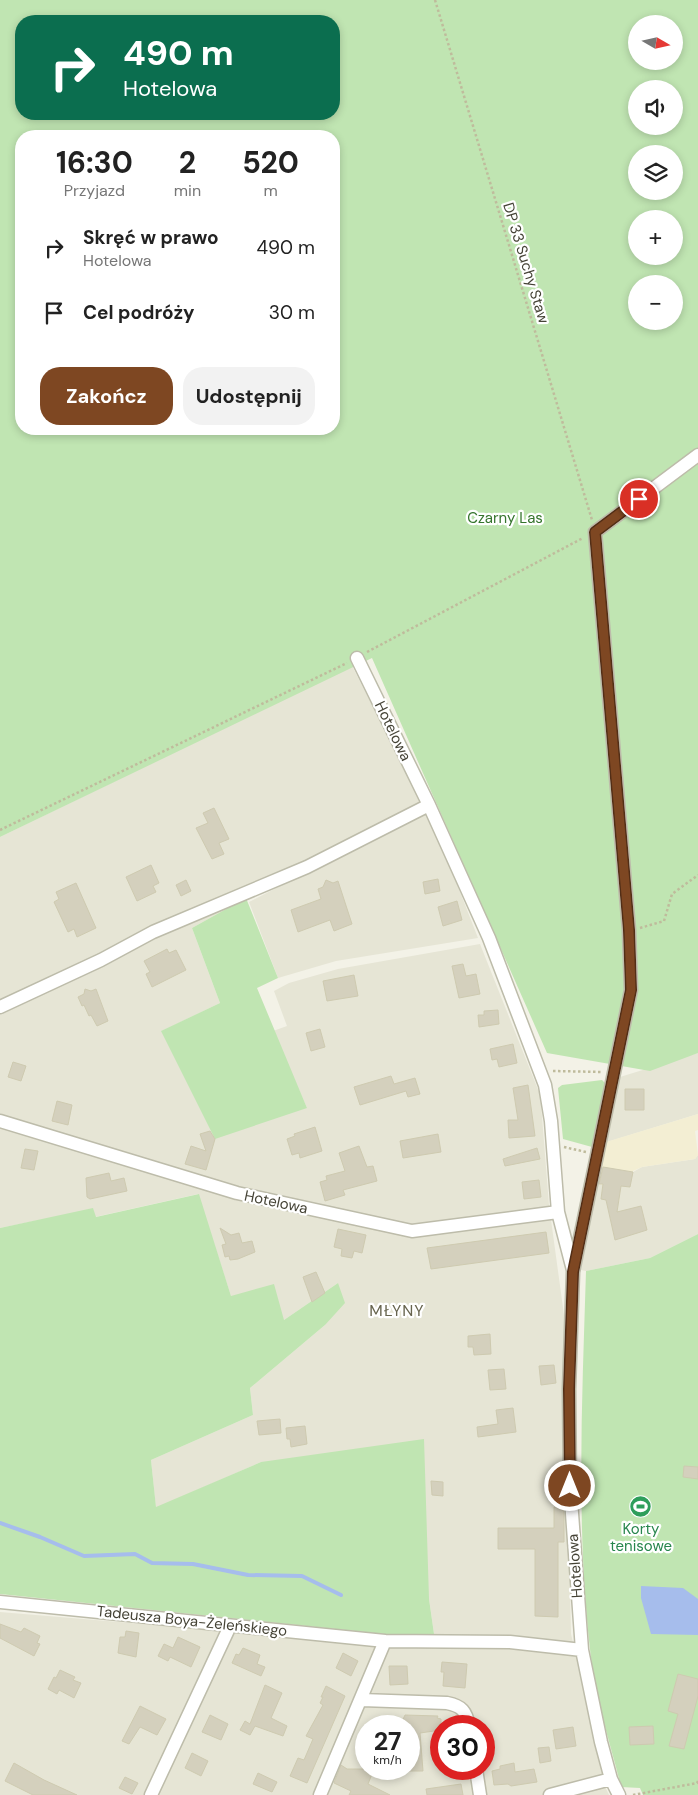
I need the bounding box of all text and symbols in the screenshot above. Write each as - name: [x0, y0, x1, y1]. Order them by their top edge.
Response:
- north arrow: [628, 15, 682, 70]
- map controls: [628, 15, 683, 330]
- text: 490 m: [123, 30, 234, 76]
- icon: right: [40, 35, 105, 100]
- text: Hotelowa: [123, 74, 217, 103]
- button: sound: [628, 80, 683, 135]
- text: 16:30: [56, 143, 133, 182]
- text: 2: [179, 143, 196, 182]
- text: 520: [242, 143, 299, 182]
- button: layers: [628, 145, 683, 200]
- text: Przyjazd: [64, 180, 125, 201]
- text: min: [174, 180, 201, 201]
- text: m: [263, 180, 278, 201]
- street label: DP 33 Suchy Staw: [498, 200, 554, 326]
- button: +: [628, 210, 683, 265]
- text: Skręć w prawo: [83, 225, 219, 250]
- icon: right: [40, 234, 68, 262]
- text: 490 m: [257, 235, 315, 260]
- text: Hotelowa: [83, 250, 152, 271]
- button: −: [628, 275, 683, 330]
- icon: arrive: [40, 299, 68, 327]
- text: Cel podróży: [83, 300, 194, 325]
- text: 30 m: [269, 300, 315, 325]
- button: Zakończ: [40, 367, 173, 425]
- button: Udostępnij: [183, 367, 315, 425]
- pin: [618, 478, 660, 520]
- icon: arrive: [625, 485, 653, 513]
- park label: Czarny Las: [467, 508, 543, 528]
- street label: Hotelowa: [370, 698, 416, 764]
- street label: Hotelowa: [242, 1186, 310, 1218]
- district label: MŁYNY: [369, 1300, 425, 1321]
- position arrow: [543, 1459, 595, 1511]
- sports icon: Korty tenisowe: [629, 1494, 653, 1518]
- place label: Korty tenisowe: [610, 1519, 672, 1556]
- street label: Hotelowa: [563, 1533, 587, 1599]
- street label: Tadeusza Boya-Żeleńskiego: [96, 1601, 288, 1641]
- speed limit sign: 30: [430, 1715, 495, 1780]
- text: 27: [374, 1725, 401, 1758]
- text: km/h: [373, 1752, 402, 1768]

